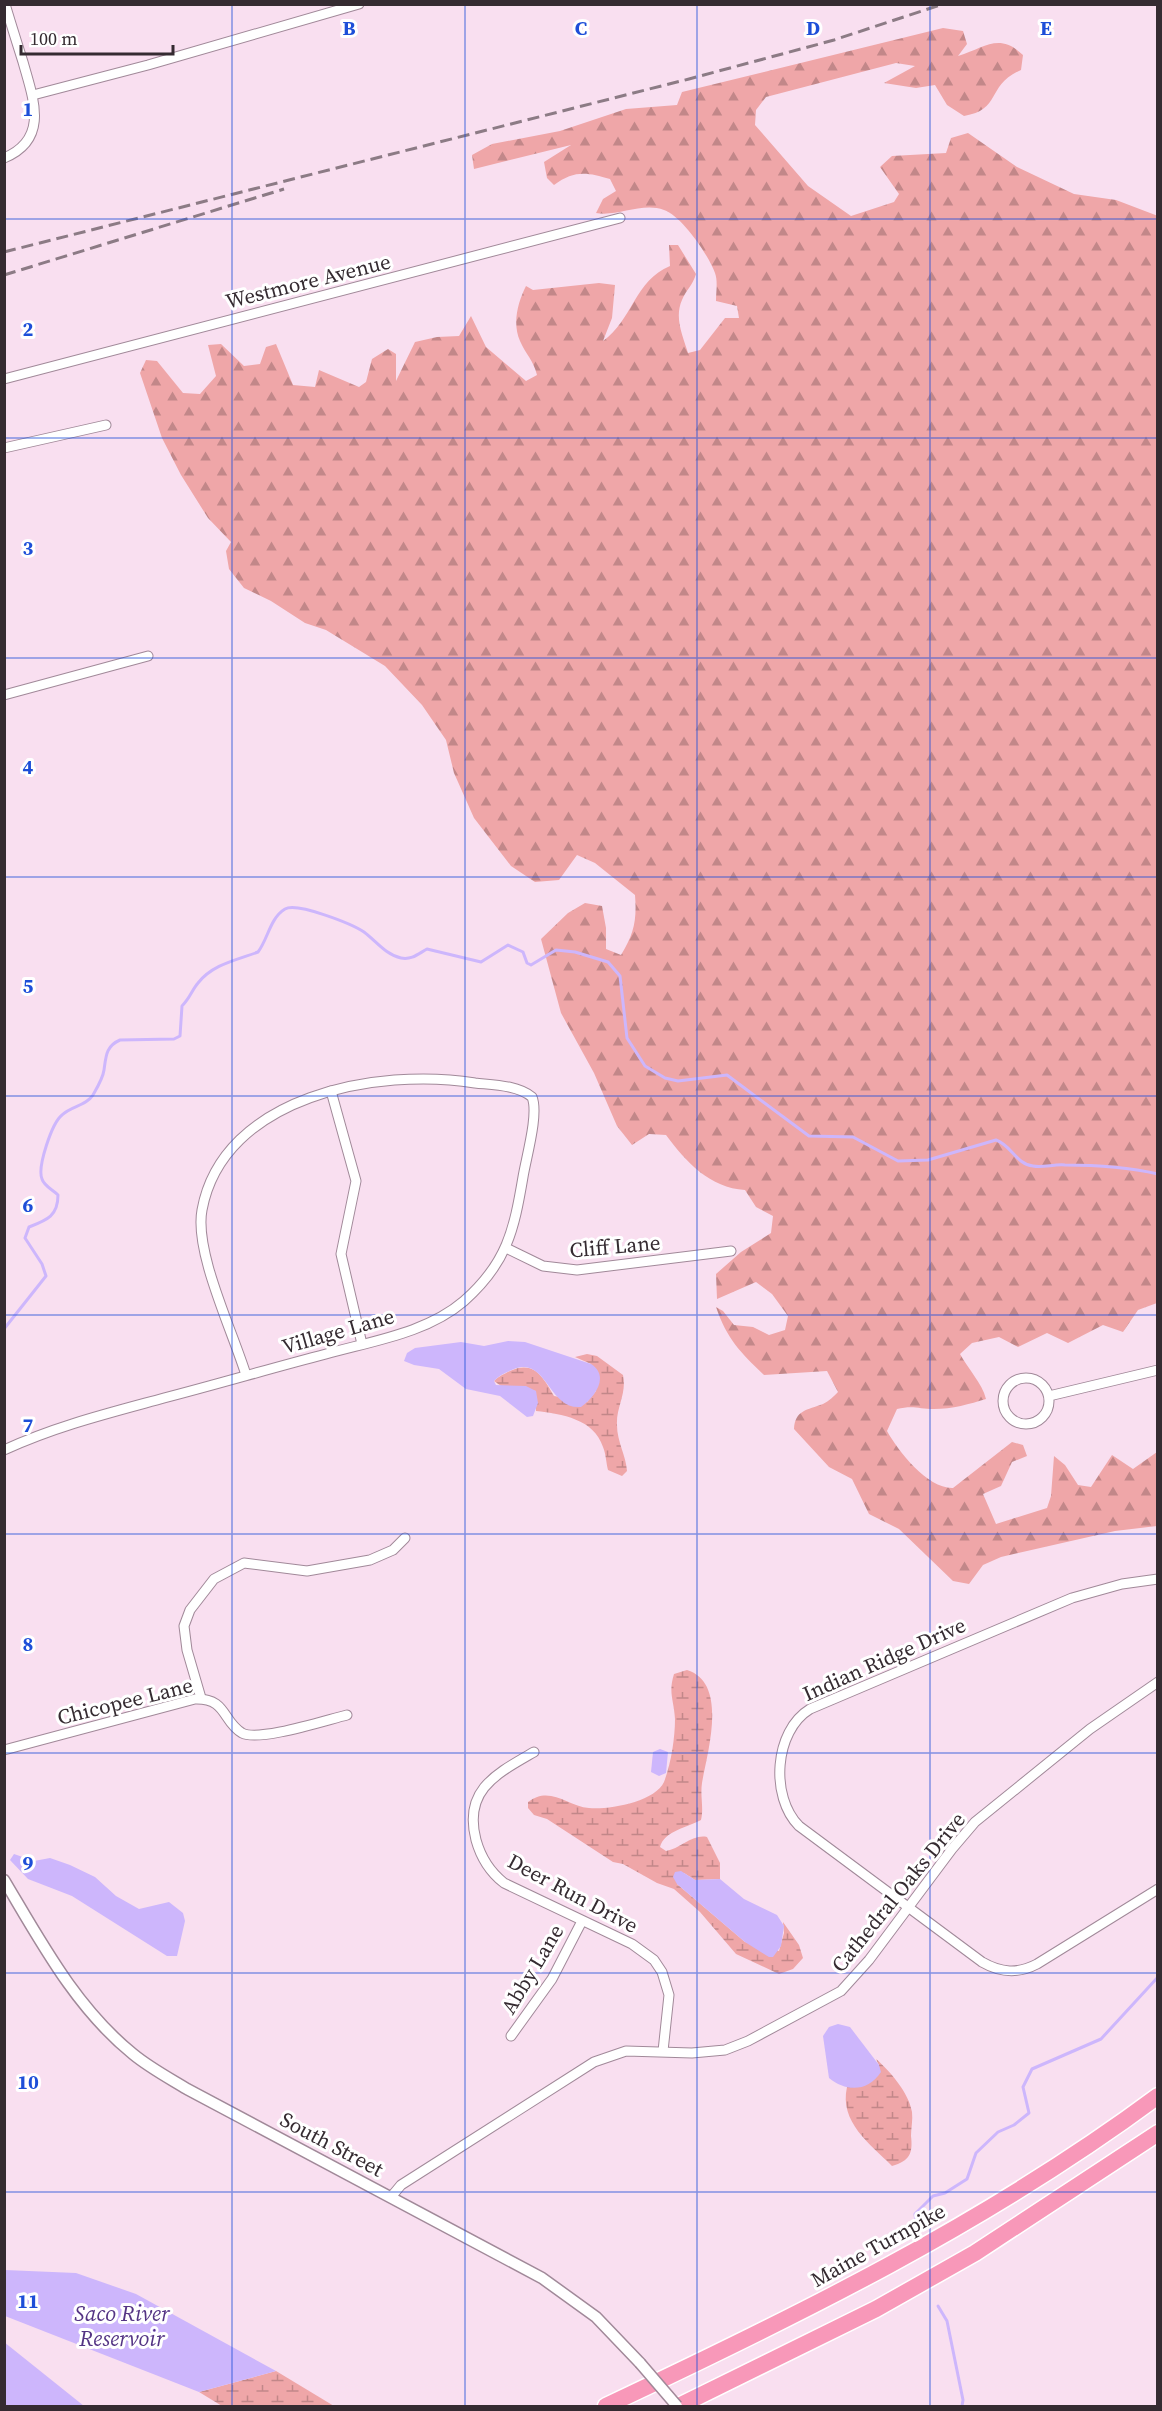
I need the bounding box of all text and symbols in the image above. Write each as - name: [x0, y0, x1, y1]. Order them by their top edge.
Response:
- text: B: [342, 14, 356, 42]
- text: C: [575, 14, 587, 42]
- text: D: [806, 14, 820, 42]
- text: E: [1040, 14, 1052, 42]
- scale bar: [21, 18, 172, 56]
- text: 100 m: [30, 26, 77, 51]
- text: 1: [23, 95, 33, 123]
- street label: Westmore Avenue: [222, 246, 394, 316]
- text: 2: [23, 315, 34, 343]
- text: 3: [23, 534, 34, 562]
- text: 4: [23, 753, 34, 781]
- text: 5: [23, 972, 34, 1000]
- text: 6: [23, 1191, 34, 1219]
- street label: Cliff Lane: [568, 1228, 662, 1264]
- street label: Village Lane: [279, 1301, 397, 1361]
- text: 7: [23, 1411, 34, 1439]
- street label: Indian Ridge Drive: [798, 1610, 970, 1708]
- text: 8: [23, 1630, 33, 1658]
- street label: Chicopee Lane: [54, 1670, 196, 1732]
- street label: Cathedral Oaks Drive: [824, 1806, 972, 1978]
- street label: Deer Run Drive: [503, 1846, 643, 1940]
- text: 9: [23, 1849, 34, 1877]
- street label: Abby Lane: [494, 1919, 570, 2019]
- text: 10: [17, 2068, 39, 2096]
- street label: South Street: [275, 2105, 389, 2183]
- street label: Maine Turnpike: [806, 2196, 950, 2294]
- text: 11: [17, 2287, 39, 2315]
- water label: Saco River Reservoir: [74, 2298, 171, 2353]

